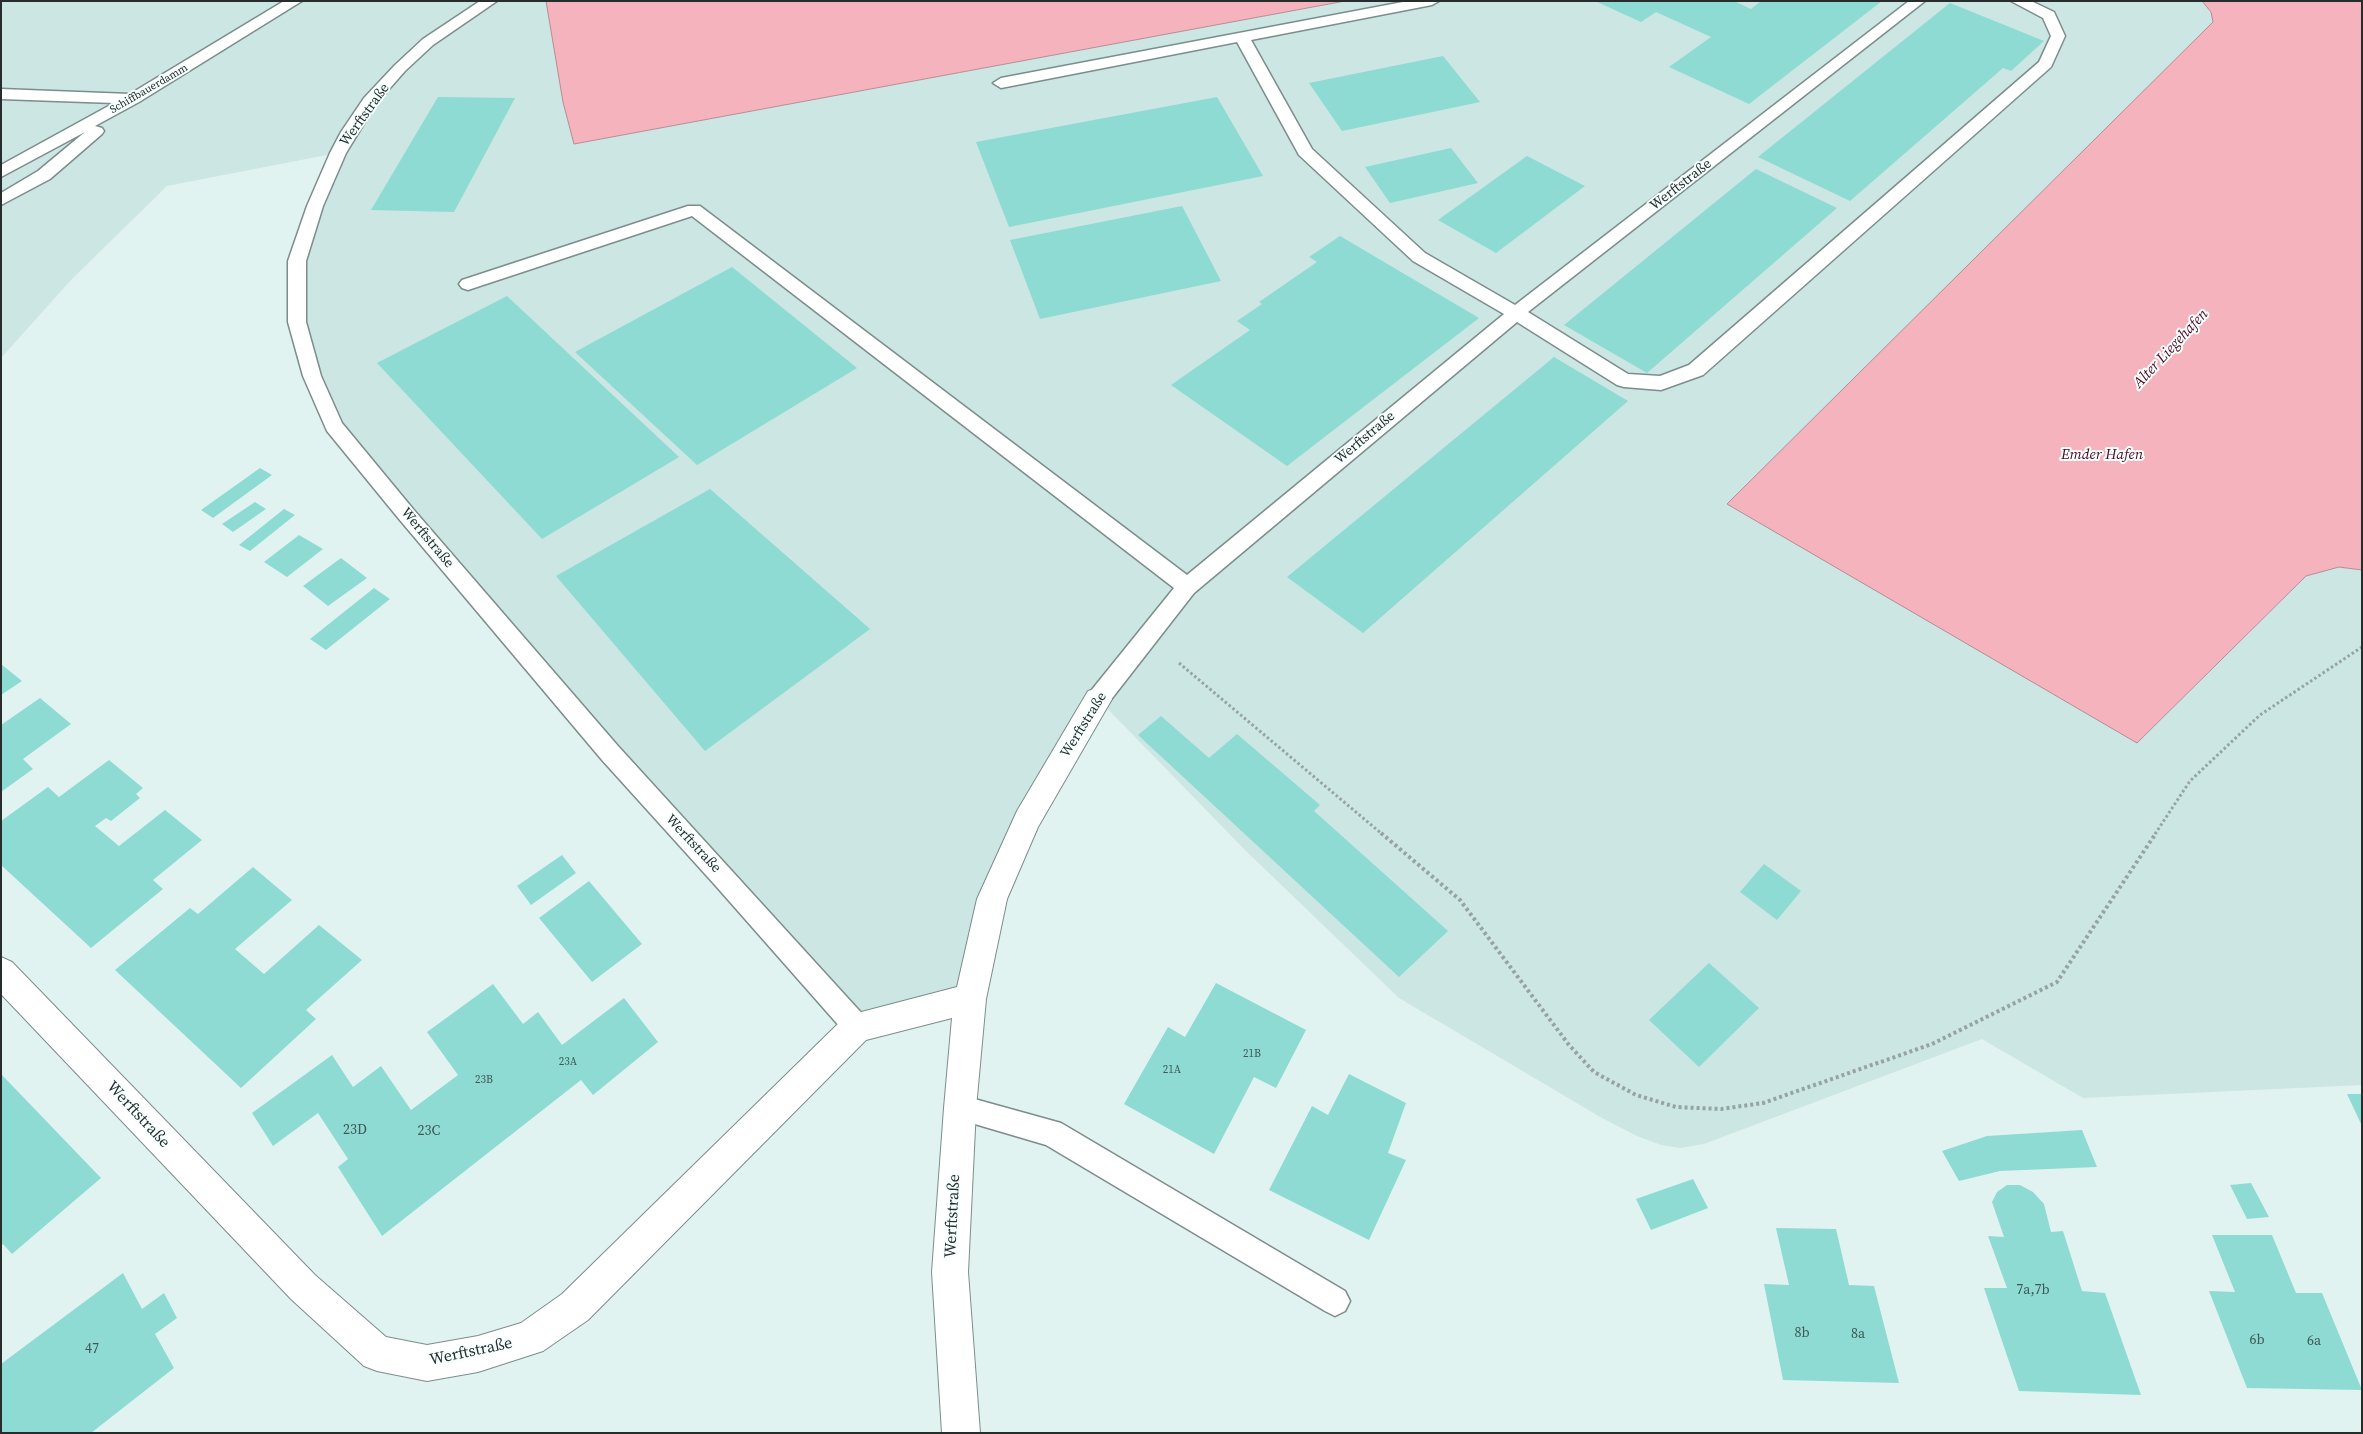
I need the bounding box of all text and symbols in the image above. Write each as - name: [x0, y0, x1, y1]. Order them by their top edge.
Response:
- street label: Schiffbauerdamm: [108, 61, 190, 117]
- street label: Werftstraße: [337, 80, 393, 150]
- street label: Werftstraße: [1647, 156, 1715, 214]
- water label: Alter Liegehafen: [2130, 306, 2212, 392]
- street label: Werftstraße: [1331, 408, 1399, 468]
- water label: Emder Hafen: [2061, 446, 2143, 464]
- street label: Werftstraße: [397, 504, 457, 572]
- street label: Werftstraße: [1057, 689, 1111, 761]
- street label: Werftstraße: [662, 811, 724, 877]
- house number: 21B: [1243, 1047, 1261, 1061]
- house number: 23A: [559, 1055, 577, 1069]
- house number: 21A: [1163, 1063, 1181, 1077]
- house number: 23B: [475, 1073, 493, 1087]
- street label: Werftstraße: [102, 1078, 174, 1152]
- house number: 23D: [343, 1122, 367, 1138]
- house number: 23C: [418, 1123, 440, 1139]
- street label: Werftstraße: [941, 1174, 965, 1258]
- house number: 7a,7b: [2016, 1282, 2050, 1298]
- house number: 8b: [1794, 1325, 1810, 1341]
- house number: 8a: [1851, 1326, 1865, 1342]
- house number: 6b: [2249, 1332, 2265, 1348]
- house number: 6a: [2307, 1333, 2321, 1349]
- street label: Werftstraße: [428, 1334, 514, 1370]
- house number: 47: [85, 1341, 99, 1357]

